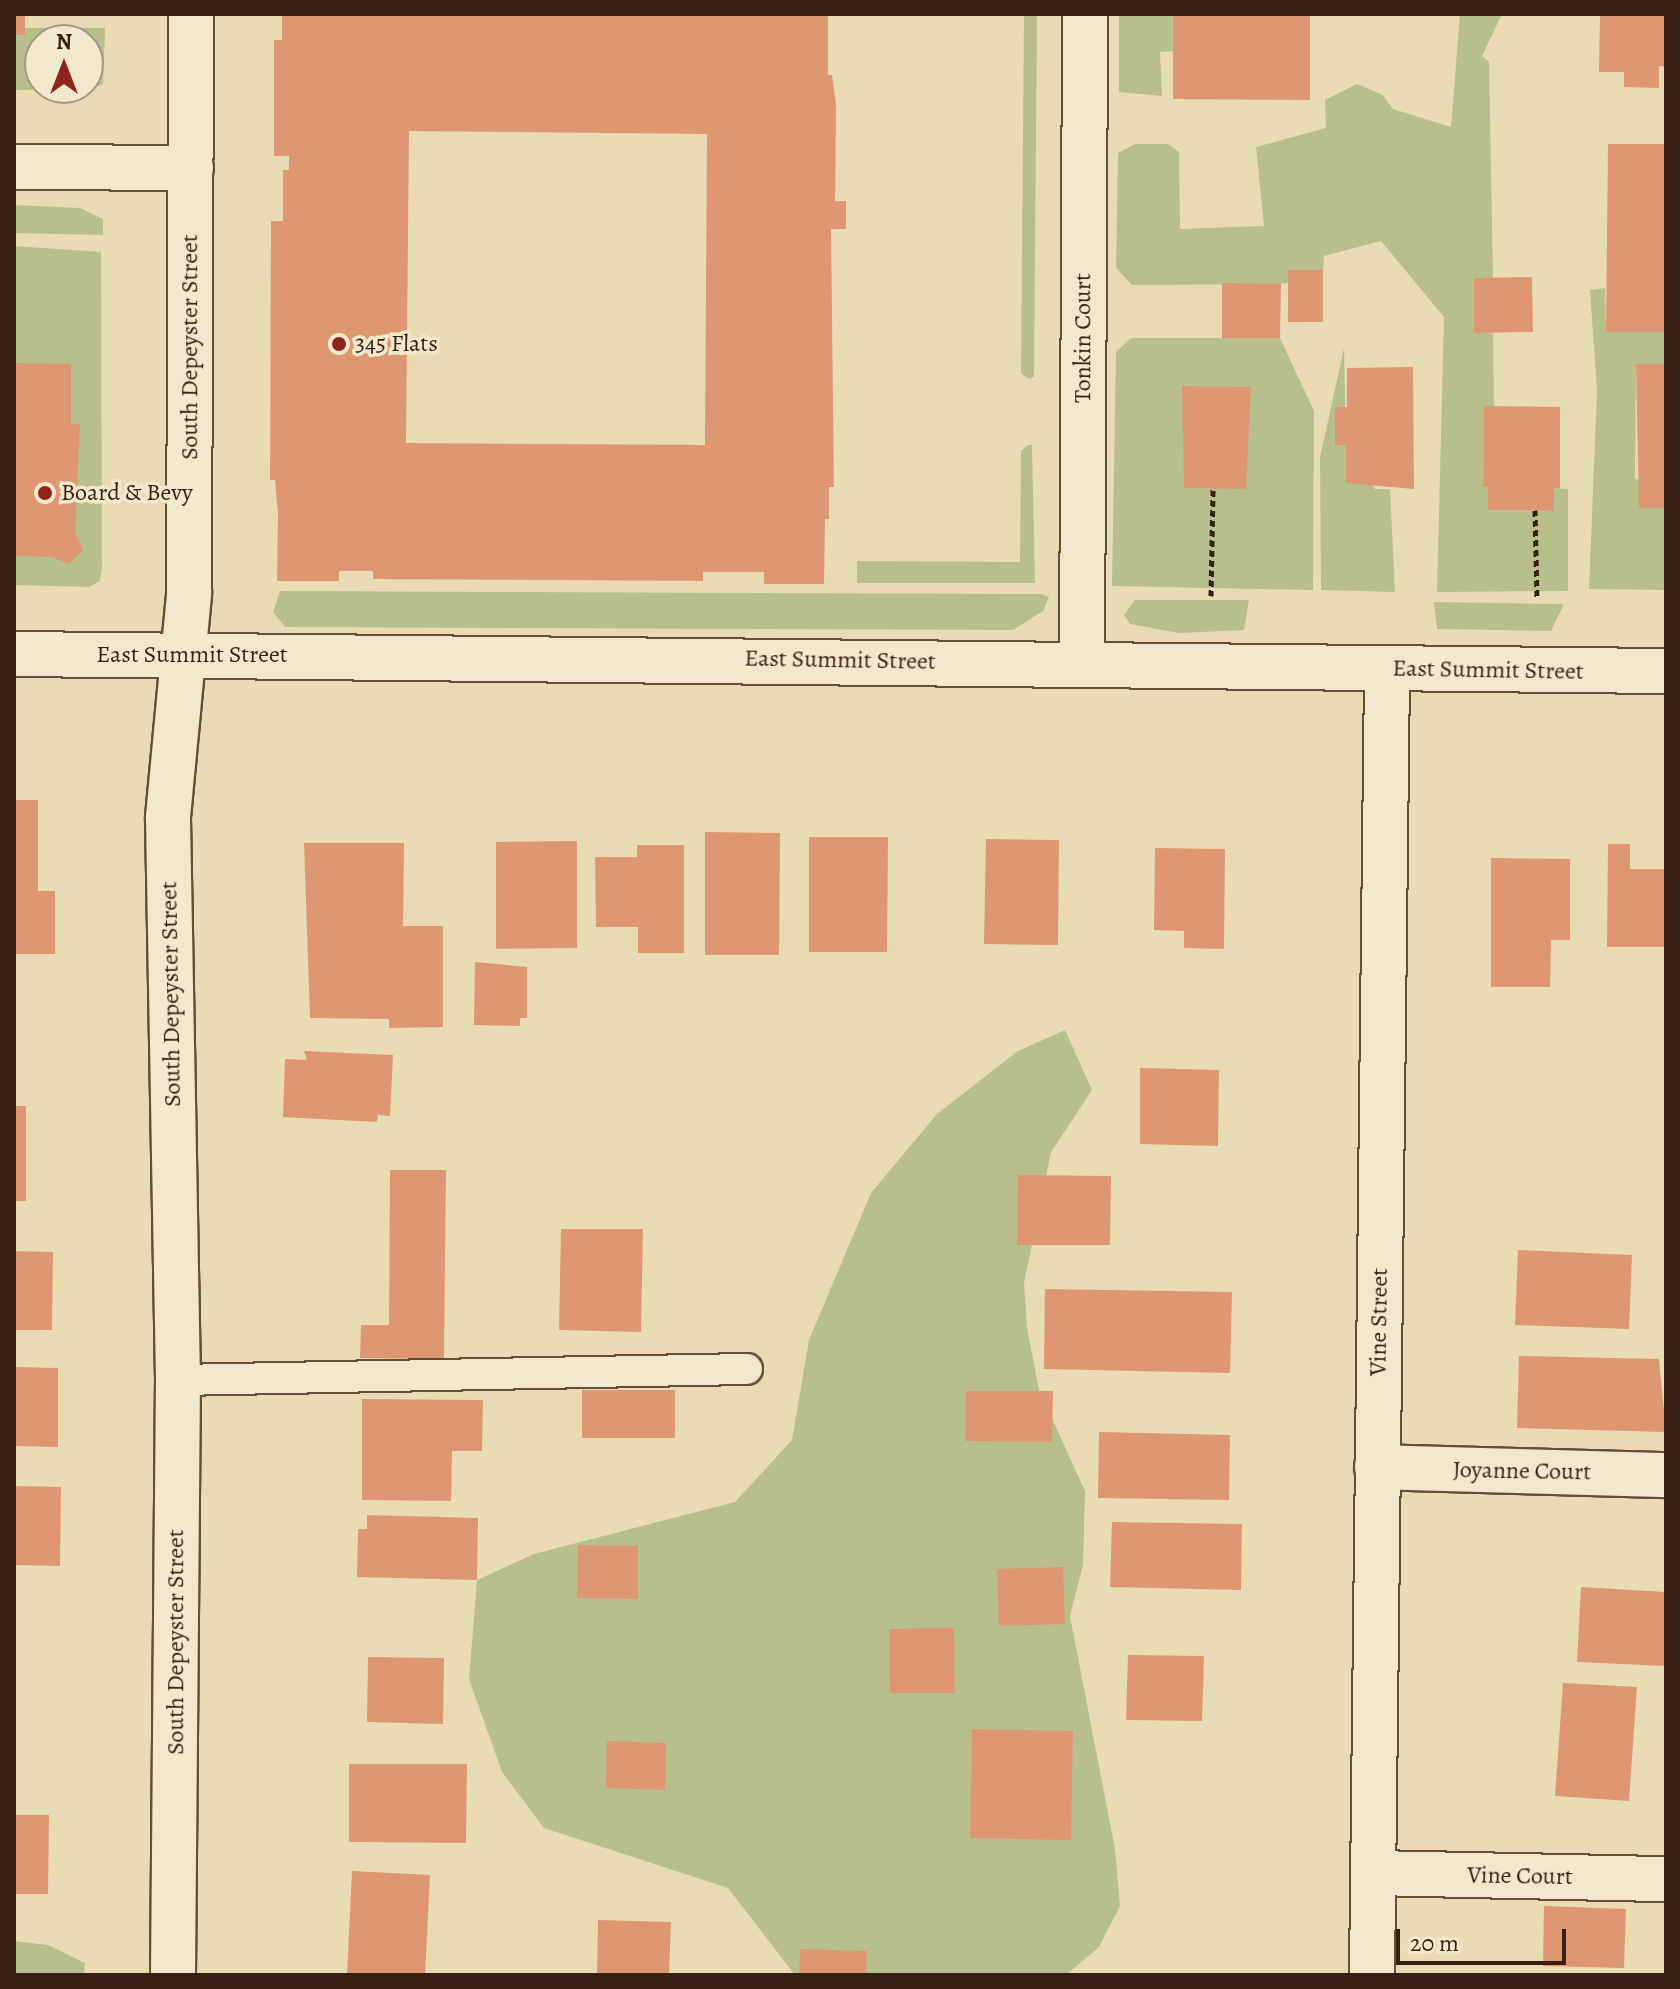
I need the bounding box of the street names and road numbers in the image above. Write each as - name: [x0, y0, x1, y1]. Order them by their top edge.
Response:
- street label: South Depeyster Street: [176, 234, 204, 460]
- street label: Tonkin Court: [1069, 273, 1097, 403]
- street label: East Summit Street: [96, 641, 288, 669]
- street label: East Summit Street: [744, 644, 936, 676]
- street label: East Summit Street: [1392, 654, 1584, 686]
- street label: South Depeyster Street: [155, 881, 187, 1107]
- street label: Vine Street: [1364, 1268, 1394, 1376]
- street label: Joyanne Court: [1453, 1455, 1591, 1487]
- street label: South Depeyster Street: [162, 1529, 190, 1755]
- street label: Vine Court: [1467, 1861, 1573, 1891]

